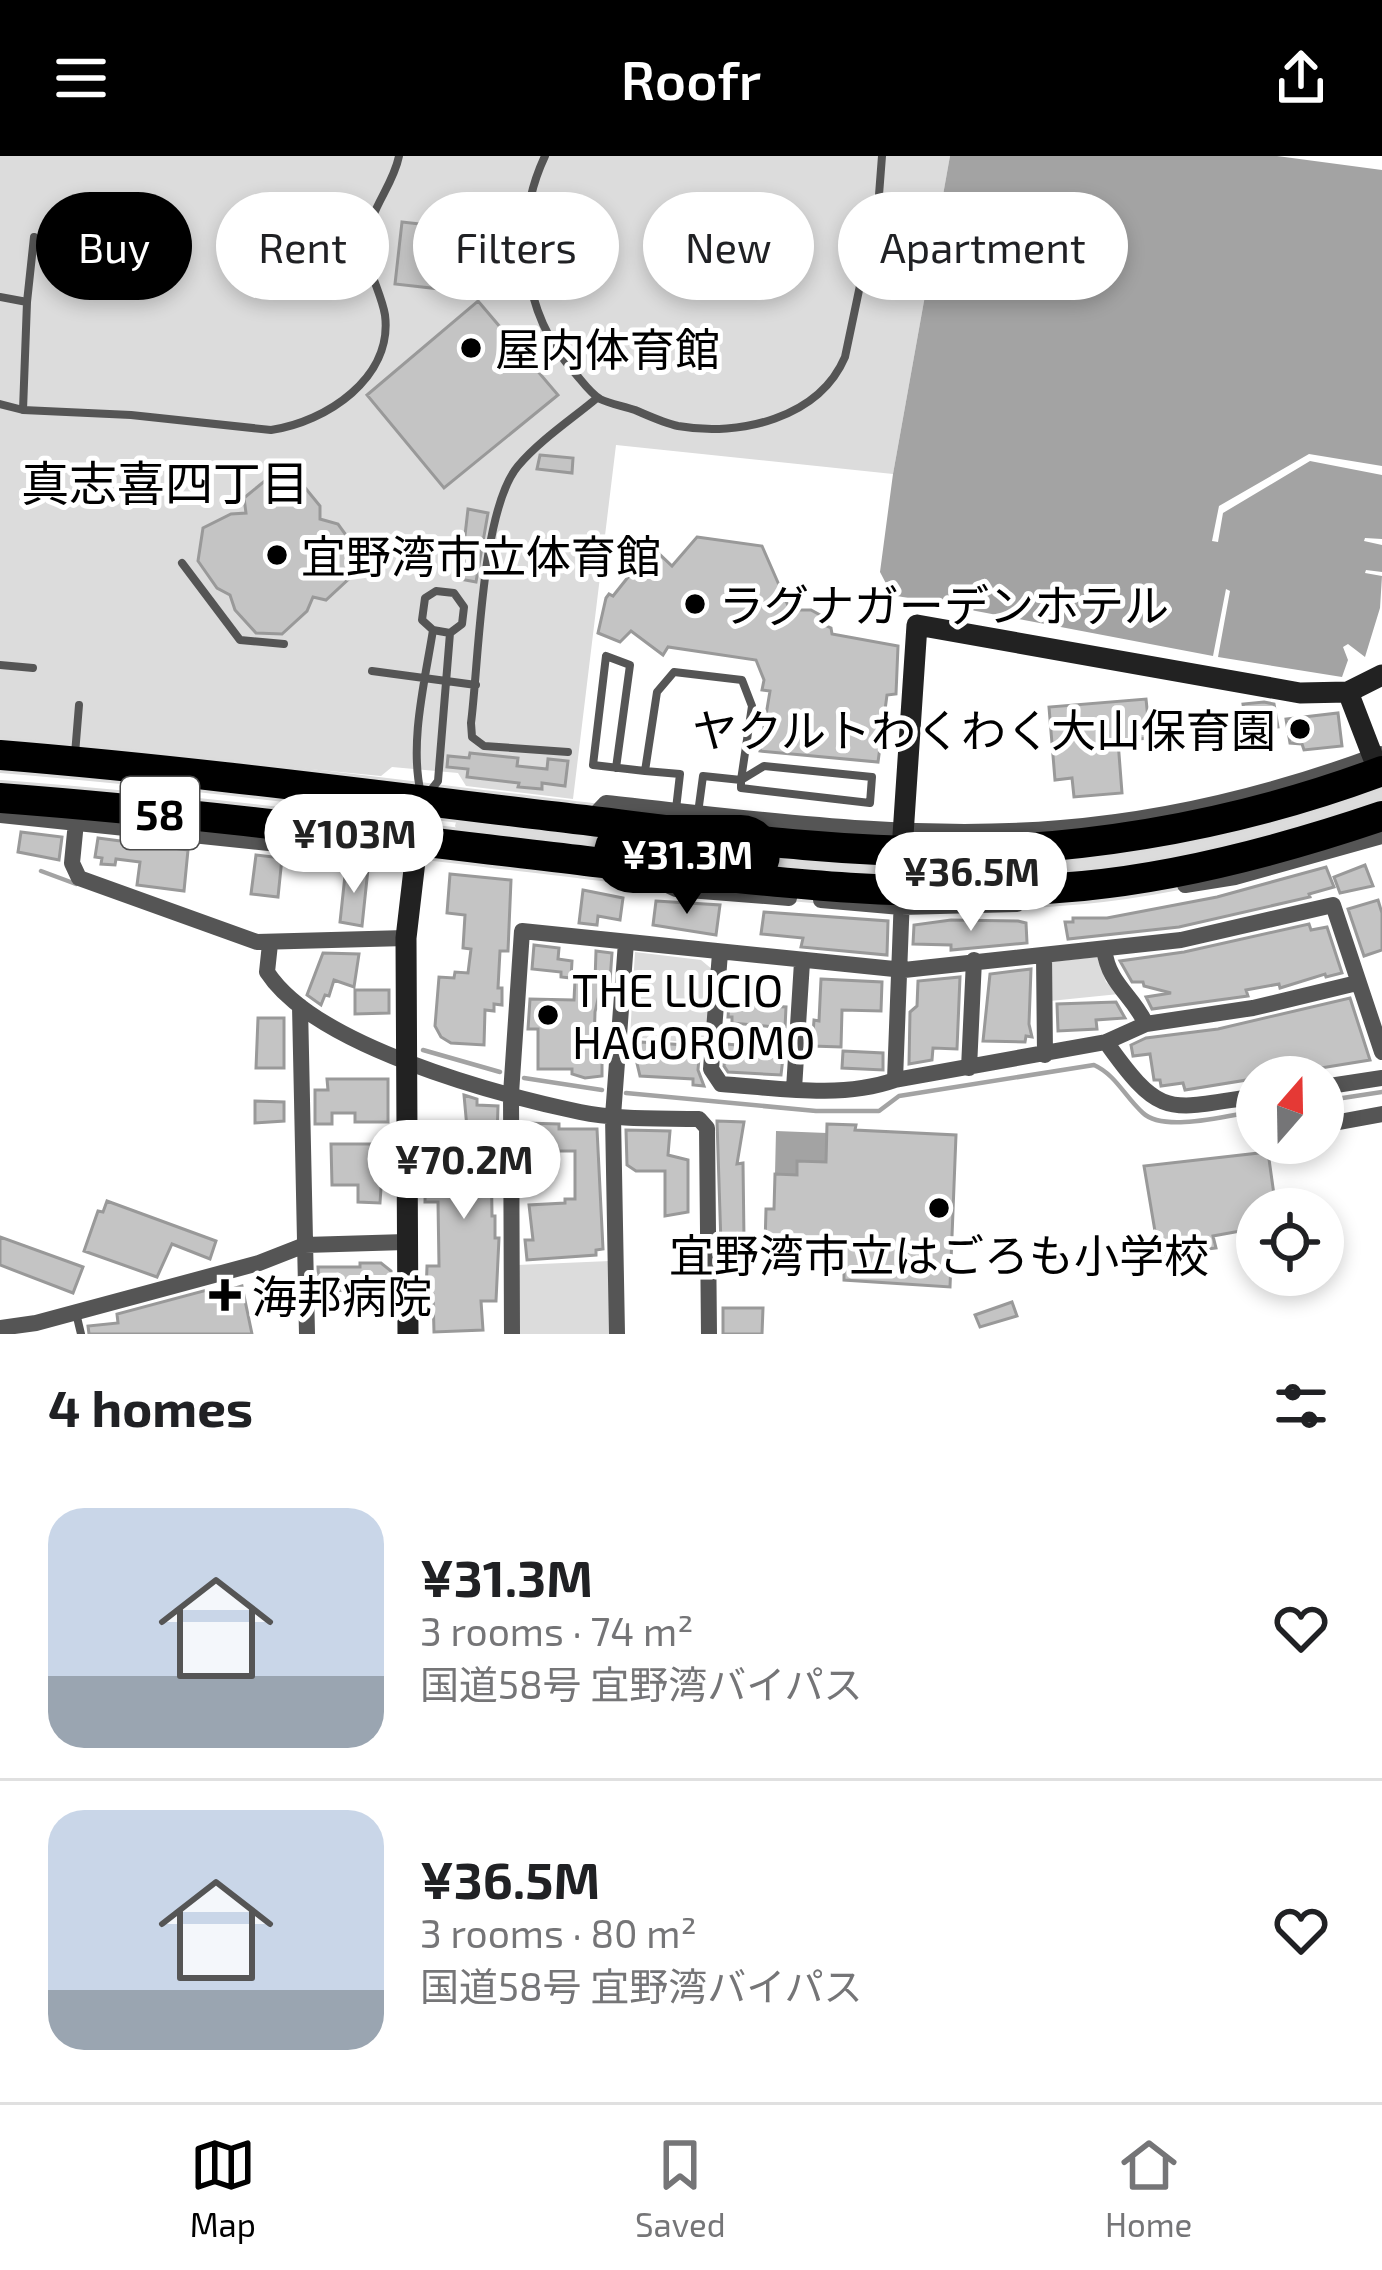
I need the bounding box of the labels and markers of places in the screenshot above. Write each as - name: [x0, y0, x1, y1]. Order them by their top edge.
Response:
- place label: 屋内体育館: [495, 321, 720, 375]
- marker: 屋内体育館: [458, 335, 484, 361]
- place label: 宜野湾市立体育館: [301, 528, 661, 582]
- marker: 宜野湾市立体育館: [264, 542, 290, 568]
- place label: ラグナガーデンホテル: [719, 577, 1169, 631]
- marker: ラグナガーデンホテル: [682, 591, 708, 617]
- place label: ヤクルトわくわく大山保育園: [692, 702, 1276, 756]
- marker: ヤクルトわくわく大山保育園: [1287, 716, 1313, 742]
- pin: ¥103M: [270, 794, 438, 896]
- pin: ¥31.3M: [589, 815, 785, 917]
- pin: ¥36.5M: [873, 832, 1069, 934]
- place label: THE LUCIO HAGOROMO: [572, 962, 816, 1068]
- marker: THE LUCIO HAGOROMO: [535, 1002, 561, 1028]
- pin: ¥70.2M: [366, 1120, 562, 1222]
- marker: 宜野湾市立はごろも小学校: [926, 1195, 952, 1221]
- place label: 宜野湾市立はごろも小学校: [669, 1227, 1209, 1281]
- place label: 海邦病院: [252, 1268, 432, 1322]
- marker: 海邦病院: [209, 1279, 241, 1311]

